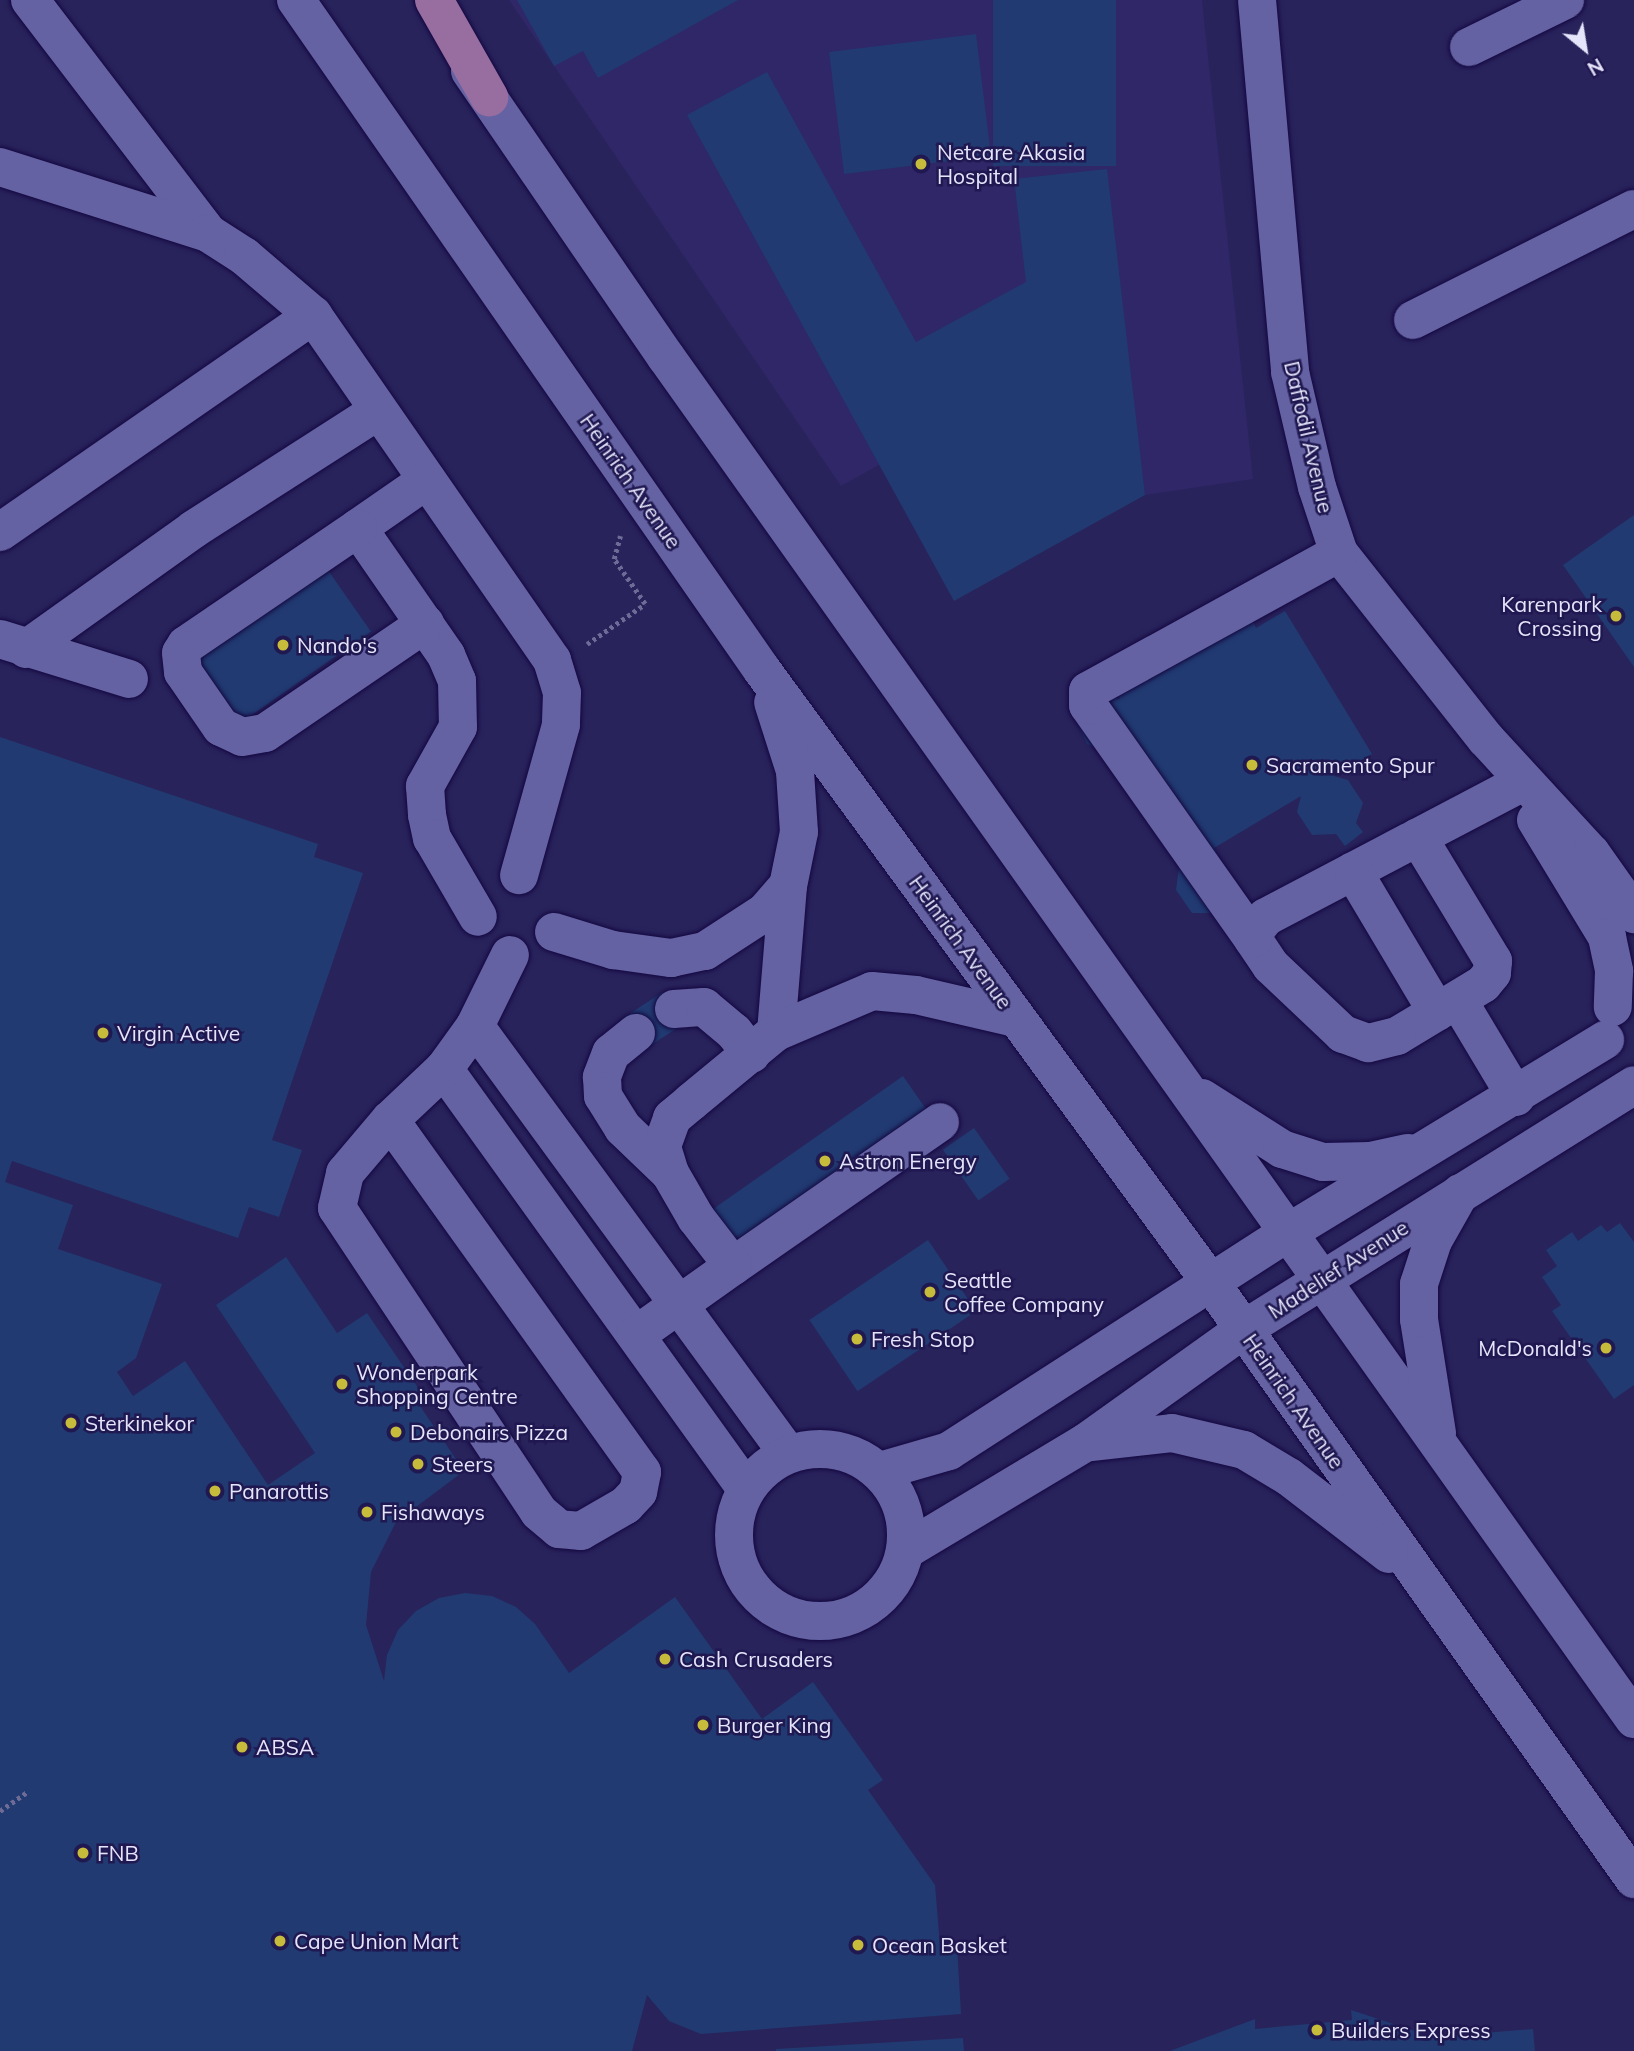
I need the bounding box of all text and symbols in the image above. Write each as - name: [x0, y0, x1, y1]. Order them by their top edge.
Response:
- north arrow: [1550, 14, 1620, 84]
- text: N: [1583, 53, 1608, 81]
- place label: Netcare Akasia Hospital: [937, 139, 1085, 189]
- marker: Netcare Akasia Hospital: [911, 154, 931, 174]
- street label: Daffodil Avenue: [1279, 359, 1339, 515]
- street label: Heinrich Avenue: [575, 409, 687, 553]
- place label: Karenpark Crossing: [1501, 591, 1602, 641]
- marker: Karenpark Crossing: [1608, 608, 1624, 624]
- place label: Nando's: [297, 632, 377, 658]
- marker: Nando's: [275, 637, 291, 653]
- place label: Sacramento Spur: [1266, 752, 1435, 778]
- marker: Sacramento Spur: [1244, 757, 1260, 773]
- street label: Heinrich Avenue: [904, 870, 1018, 1014]
- place label: Virgin Active: [117, 1020, 240, 1046]
- marker: Virgin Active: [95, 1025, 111, 1041]
- place label: Astron Energy: [839, 1148, 977, 1174]
- marker: Astron Energy: [817, 1153, 833, 1169]
- street label: Madelief Avenue: [1263, 1214, 1413, 1324]
- place label: Seattle Coffee Company: [944, 1267, 1104, 1317]
- marker: Seattle Coffee Company: [922, 1284, 938, 1300]
- place label: Fresh Stop: [871, 1326, 975, 1352]
- street label: Heinrich Avenue: [1238, 1329, 1350, 1473]
- marker: Fresh Stop: [849, 1331, 865, 1347]
- place label: McDonald's: [1478, 1335, 1592, 1361]
- marker: McDonald's: [1598, 1340, 1614, 1356]
- place label: Wonderpark Shopping Centre: [356, 1359, 518, 1409]
- marker: Wonderpark Shopping Centre: [334, 1376, 350, 1392]
- place label: Sterkinekor: [85, 1410, 194, 1436]
- marker: Sterkinekor: [63, 1415, 79, 1431]
- place label: Debonairs Pizza: [410, 1419, 568, 1445]
- marker: Debonairs Pizza: [388, 1424, 404, 1440]
- place label: Steers: [432, 1451, 493, 1477]
- marker: Steers: [410, 1456, 426, 1472]
- place label: Panarottis: [229, 1478, 329, 1504]
- marker: Panarottis: [207, 1483, 223, 1499]
- place label: Fishaways: [381, 1499, 485, 1525]
- marker: Fishaways: [359, 1504, 375, 1520]
- place label: Cash Crusaders: [679, 1646, 833, 1672]
- marker: Cash Crusaders: [657, 1651, 673, 1667]
- place label: Burger King: [717, 1712, 831, 1738]
- marker: Burger King: [695, 1717, 711, 1733]
- place label: ABSA: [256, 1734, 314, 1760]
- marker: ABSA: [234, 1739, 250, 1755]
- place label: FNB: [97, 1840, 139, 1866]
- marker: FNB: [75, 1845, 91, 1861]
- place label: Cape Union Mart: [294, 1928, 459, 1954]
- place label: Ocean Basket: [872, 1932, 1007, 1958]
- marker: Cape Union Mart: [272, 1933, 288, 1949]
- marker: Ocean Basket: [850, 1937, 866, 1953]
- place label: Builders Express: [1331, 2017, 1491, 2043]
- marker: Builders Express: [1309, 2022, 1325, 2038]

